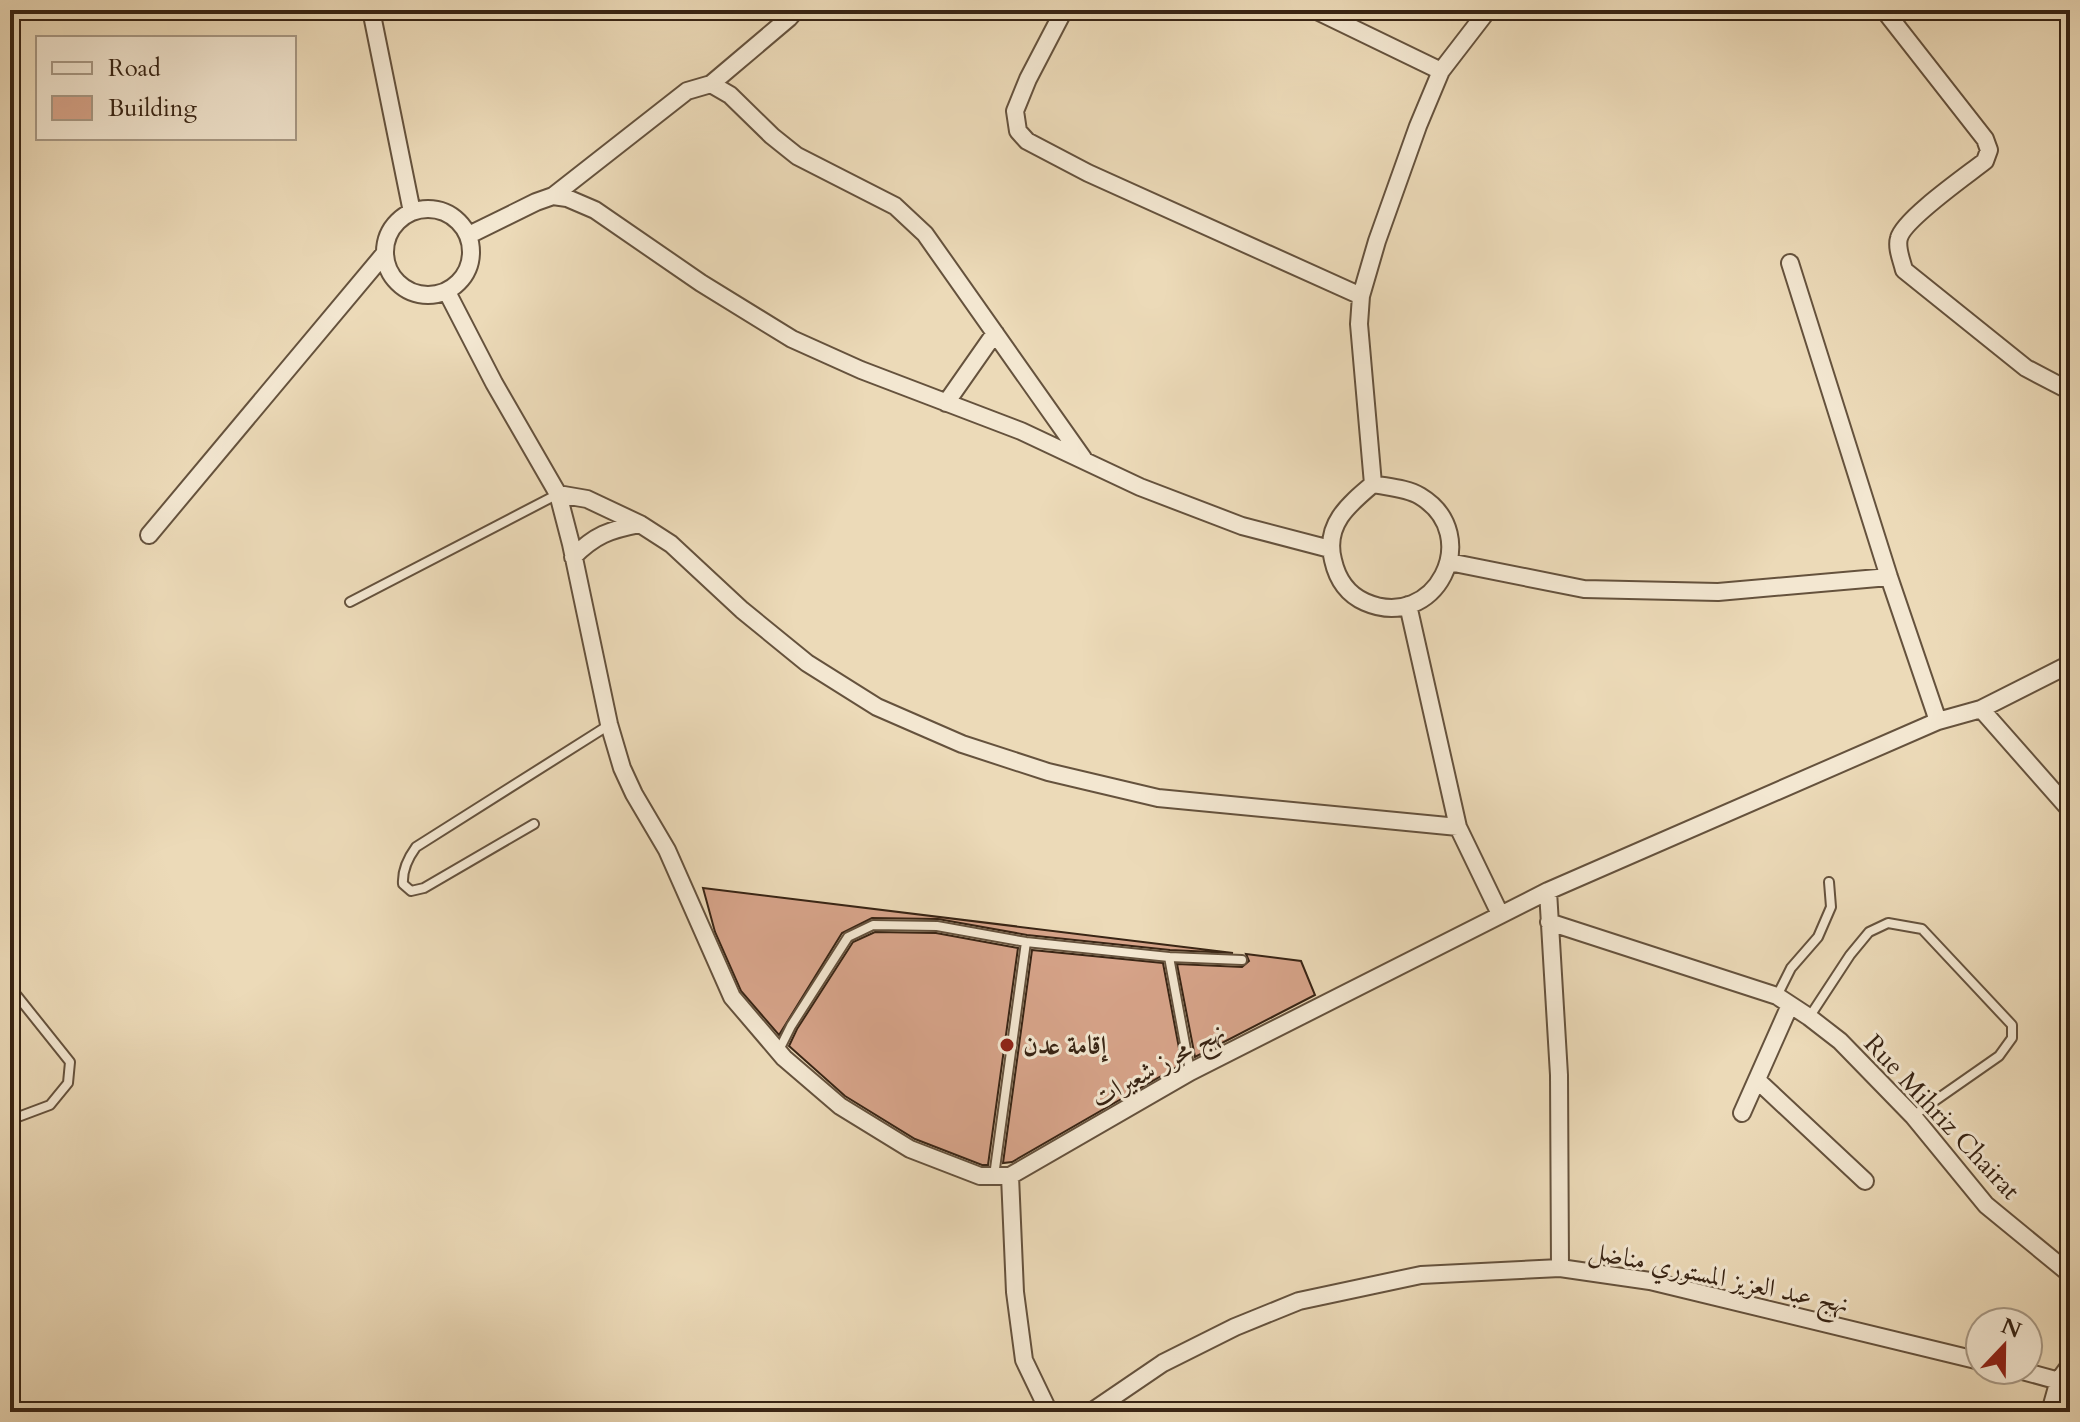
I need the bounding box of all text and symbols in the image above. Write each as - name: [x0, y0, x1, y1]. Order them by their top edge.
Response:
- legend: [36, 36, 296, 140]
- text: Road: [108, 52, 161, 85]
- text: Building: [108, 92, 198, 125]
- street label: نهج محرز شعيرات: [1085, 1014, 1234, 1121]
- street label: Rue Mihriz Chairat: [1856, 1027, 2028, 1207]
- place label: إقامة عدن: [1023, 1028, 1109, 1063]
- marker: إقامة عدن: [998, 1036, 1016, 1054]
- street label: نهج عبد العزيز المستوري مناضل: [1585, 1232, 1852, 1328]
- north arrow: [1964, 1306, 2044, 1386]
- text: N: [1997, 1311, 2026, 1346]

